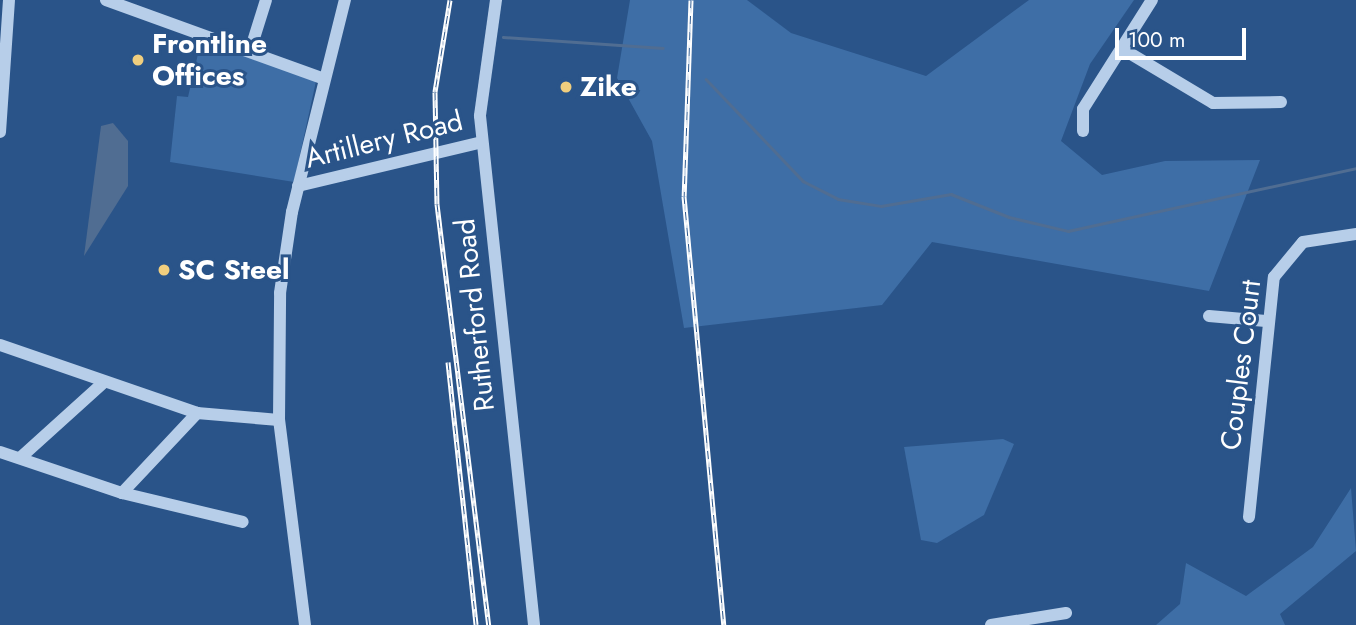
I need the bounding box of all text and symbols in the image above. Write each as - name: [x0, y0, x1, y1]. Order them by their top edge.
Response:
- scale bar: [1118, 14, 1249, 58]
- text: 100 m: [1128, 25, 1185, 55]
- place label: Frontline Offices: [152, 27, 267, 93]
- marker: Frontline Offices: [130, 52, 146, 68]
- place label: Zike: [580, 70, 637, 104]
- marker: Zike: [558, 79, 574, 95]
- street label: Artillery Road: [302, 104, 466, 176]
- street label: Rutherford Road: [448, 217, 502, 413]
- place label: SC Steel: [178, 253, 290, 287]
- marker: SC Steel: [156, 262, 172, 278]
- street label: Couples Court: [1214, 278, 1268, 452]

